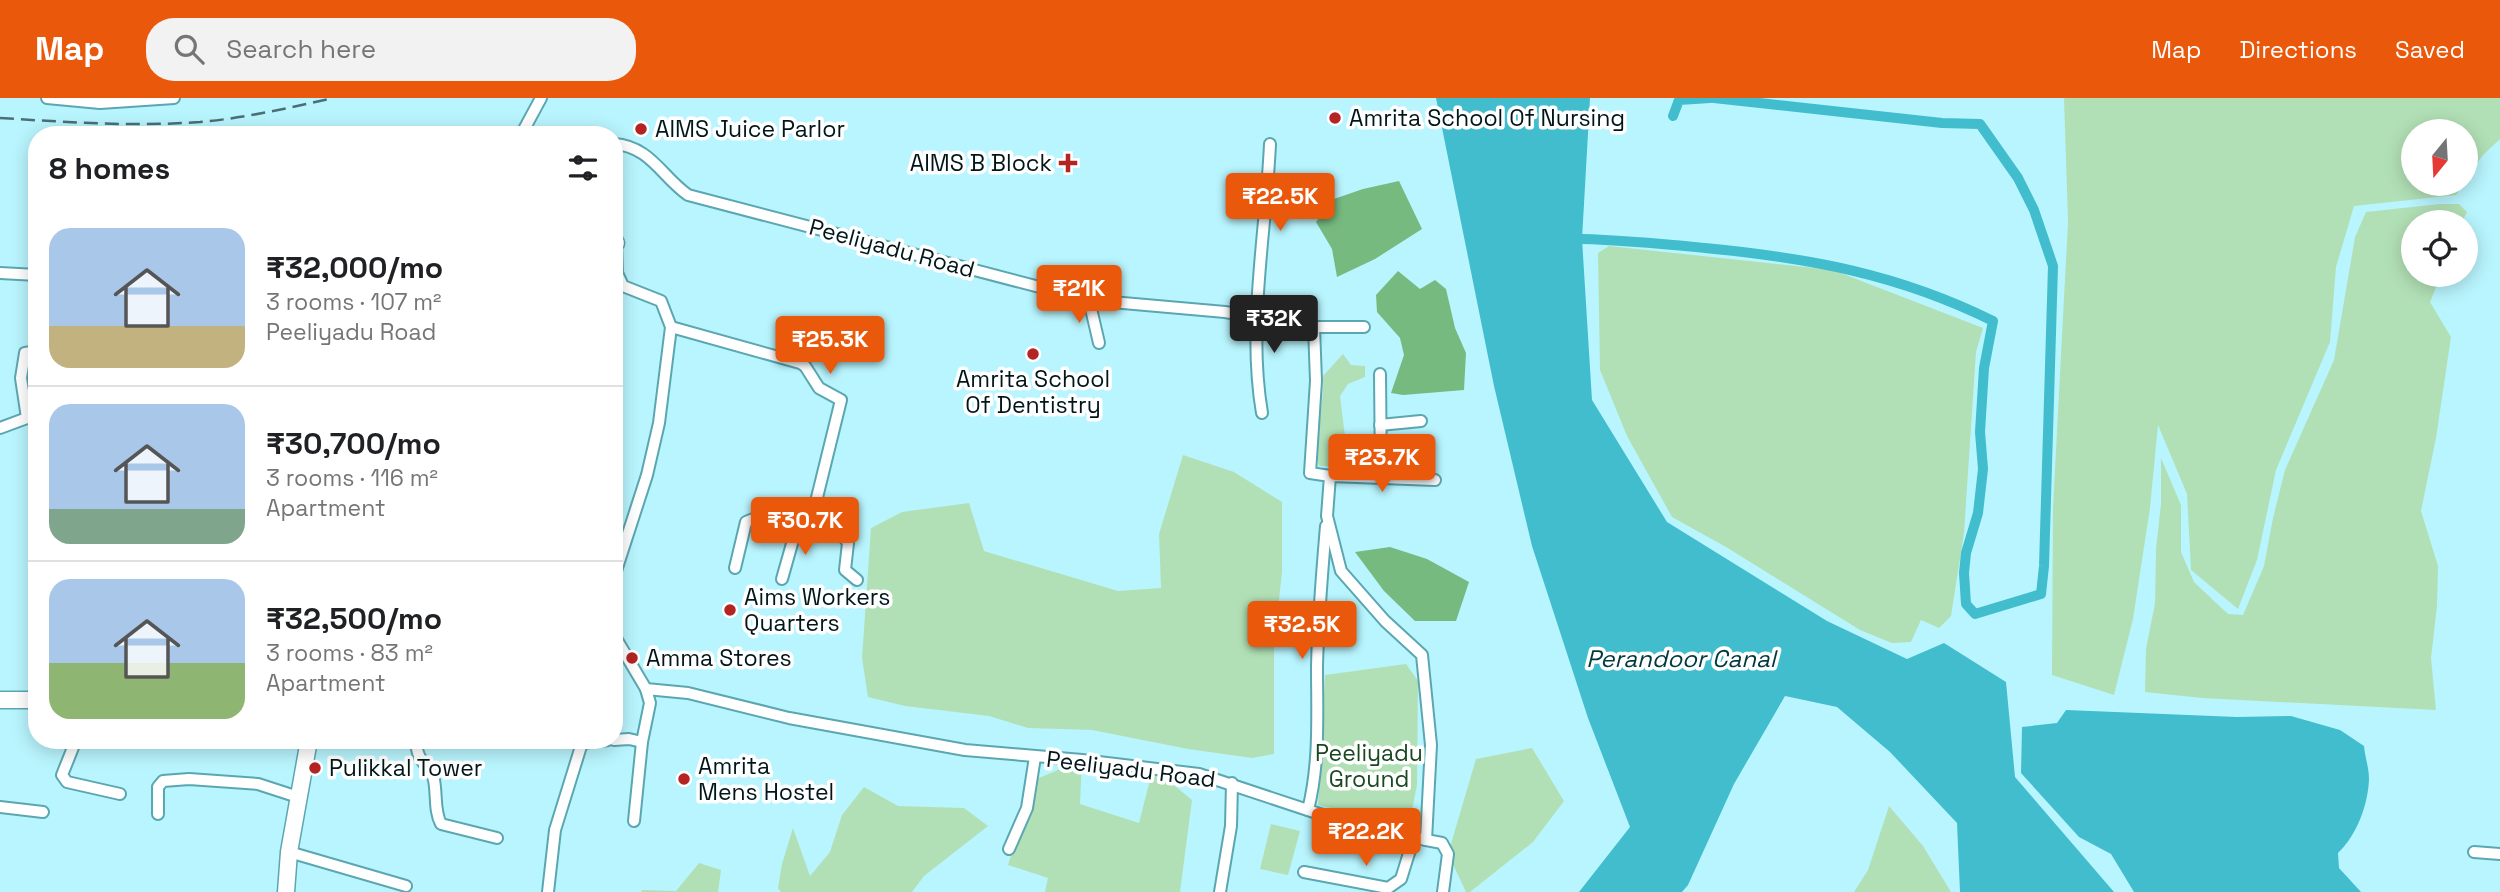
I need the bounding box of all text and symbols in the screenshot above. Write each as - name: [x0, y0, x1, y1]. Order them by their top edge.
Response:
- search box: [146, 18, 636, 81]
- text: Map: [35, 28, 104, 70]
- icon: search: [170, 30, 208, 68]
- text: Search here: [226, 32, 376, 66]
- text: Map: [2151, 34, 2201, 65]
- text: Directions: [2239, 34, 2357, 65]
- text: Saved: [2395, 34, 2465, 65]
- place label: Amrita School Of Nursing: [1349, 103, 1625, 133]
- marker: Amrita School Of Nursing: [1327, 110, 1343, 126]
- place label: AIMS Juice Parlor: [655, 114, 845, 144]
- north arrow: [2401, 119, 2478, 196]
- map controls: [2401, 119, 2478, 287]
- marker: AIMS Juice Parlor: [633, 121, 649, 137]
- place label: AIMS B Block: [910, 148, 1052, 178]
- text: 8 homes: [49, 149, 170, 188]
- icon: filters: [564, 149, 602, 187]
- marker: AIMS B Block: [1058, 153, 1078, 173]
- pin: ₹22.5K: [1223, 174, 1337, 233]
- text: ₹22.5K: [1242, 181, 1318, 211]
- button: locate: [2401, 210, 2478, 287]
- street label: Peeliyadu Road: [806, 211, 978, 285]
- text: ₹32,000/mo: [266, 248, 443, 287]
- icon: home: [105, 256, 189, 340]
- pin: ₹21K: [1038, 266, 1120, 325]
- text: ₹21K: [1053, 273, 1105, 303]
- text: 3 rooms · 107 m²: [266, 287, 442, 317]
- pin: ₹32K: [1233, 296, 1315, 355]
- text: ₹32K: [1246, 303, 1302, 333]
- pin: ₹25.3K: [773, 316, 887, 376]
- text: Peeliyadu Road: [266, 317, 436, 347]
- text: ₹25.3K: [791, 324, 869, 354]
- marker: Amrita School Of Dentistry: [1025, 346, 1041, 362]
- place label: Amrita School Of Dentistry: [956, 364, 1110, 420]
- text: ₹30,700/mo: [266, 424, 441, 463]
- icon: home: [105, 432, 189, 516]
- pin: ₹23.7K: [1325, 434, 1439, 494]
- text: ₹23.7K: [1344, 442, 1420, 472]
- text: 3 rooms · 116 m²: [266, 463, 438, 493]
- text: Apartment: [266, 493, 386, 523]
- pin: ₹30.7K: [748, 498, 862, 557]
- text: ₹30.7K: [767, 505, 843, 535]
- place label: Aims Workers Quarters: [744, 582, 890, 638]
- text: ₹32,500/mo: [266, 599, 442, 638]
- marker: Aims Workers Quarters: [722, 602, 738, 618]
- pin: ₹32.5K: [1245, 602, 1359, 661]
- icon: home: [105, 607, 189, 691]
- text: ₹32.5K: [1263, 609, 1341, 639]
- text: 3 rooms · 83 m²: [266, 638, 433, 668]
- place label: Amma Stores: [646, 643, 792, 673]
- water label: Perandoor Canal: [1586, 643, 1779, 674]
- marker: Amma Stores: [624, 650, 640, 666]
- text: Apartment: [266, 668, 386, 698]
- park label: Peeliyadu Ground: [1315, 738, 1423, 794]
- street label: Peeliyadu Road: [1045, 744, 1217, 794]
- place label: Amrita Mens Hostel: [698, 751, 834, 807]
- place label: Pulikkal Tower: [329, 753, 483, 783]
- marker: Pulikkal Tower: [307, 760, 323, 776]
- marker: Amrita Mens Hostel: [676, 771, 692, 787]
- pin: ₹22.2K: [1309, 808, 1423, 868]
- text: ₹22.2K: [1328, 816, 1404, 846]

